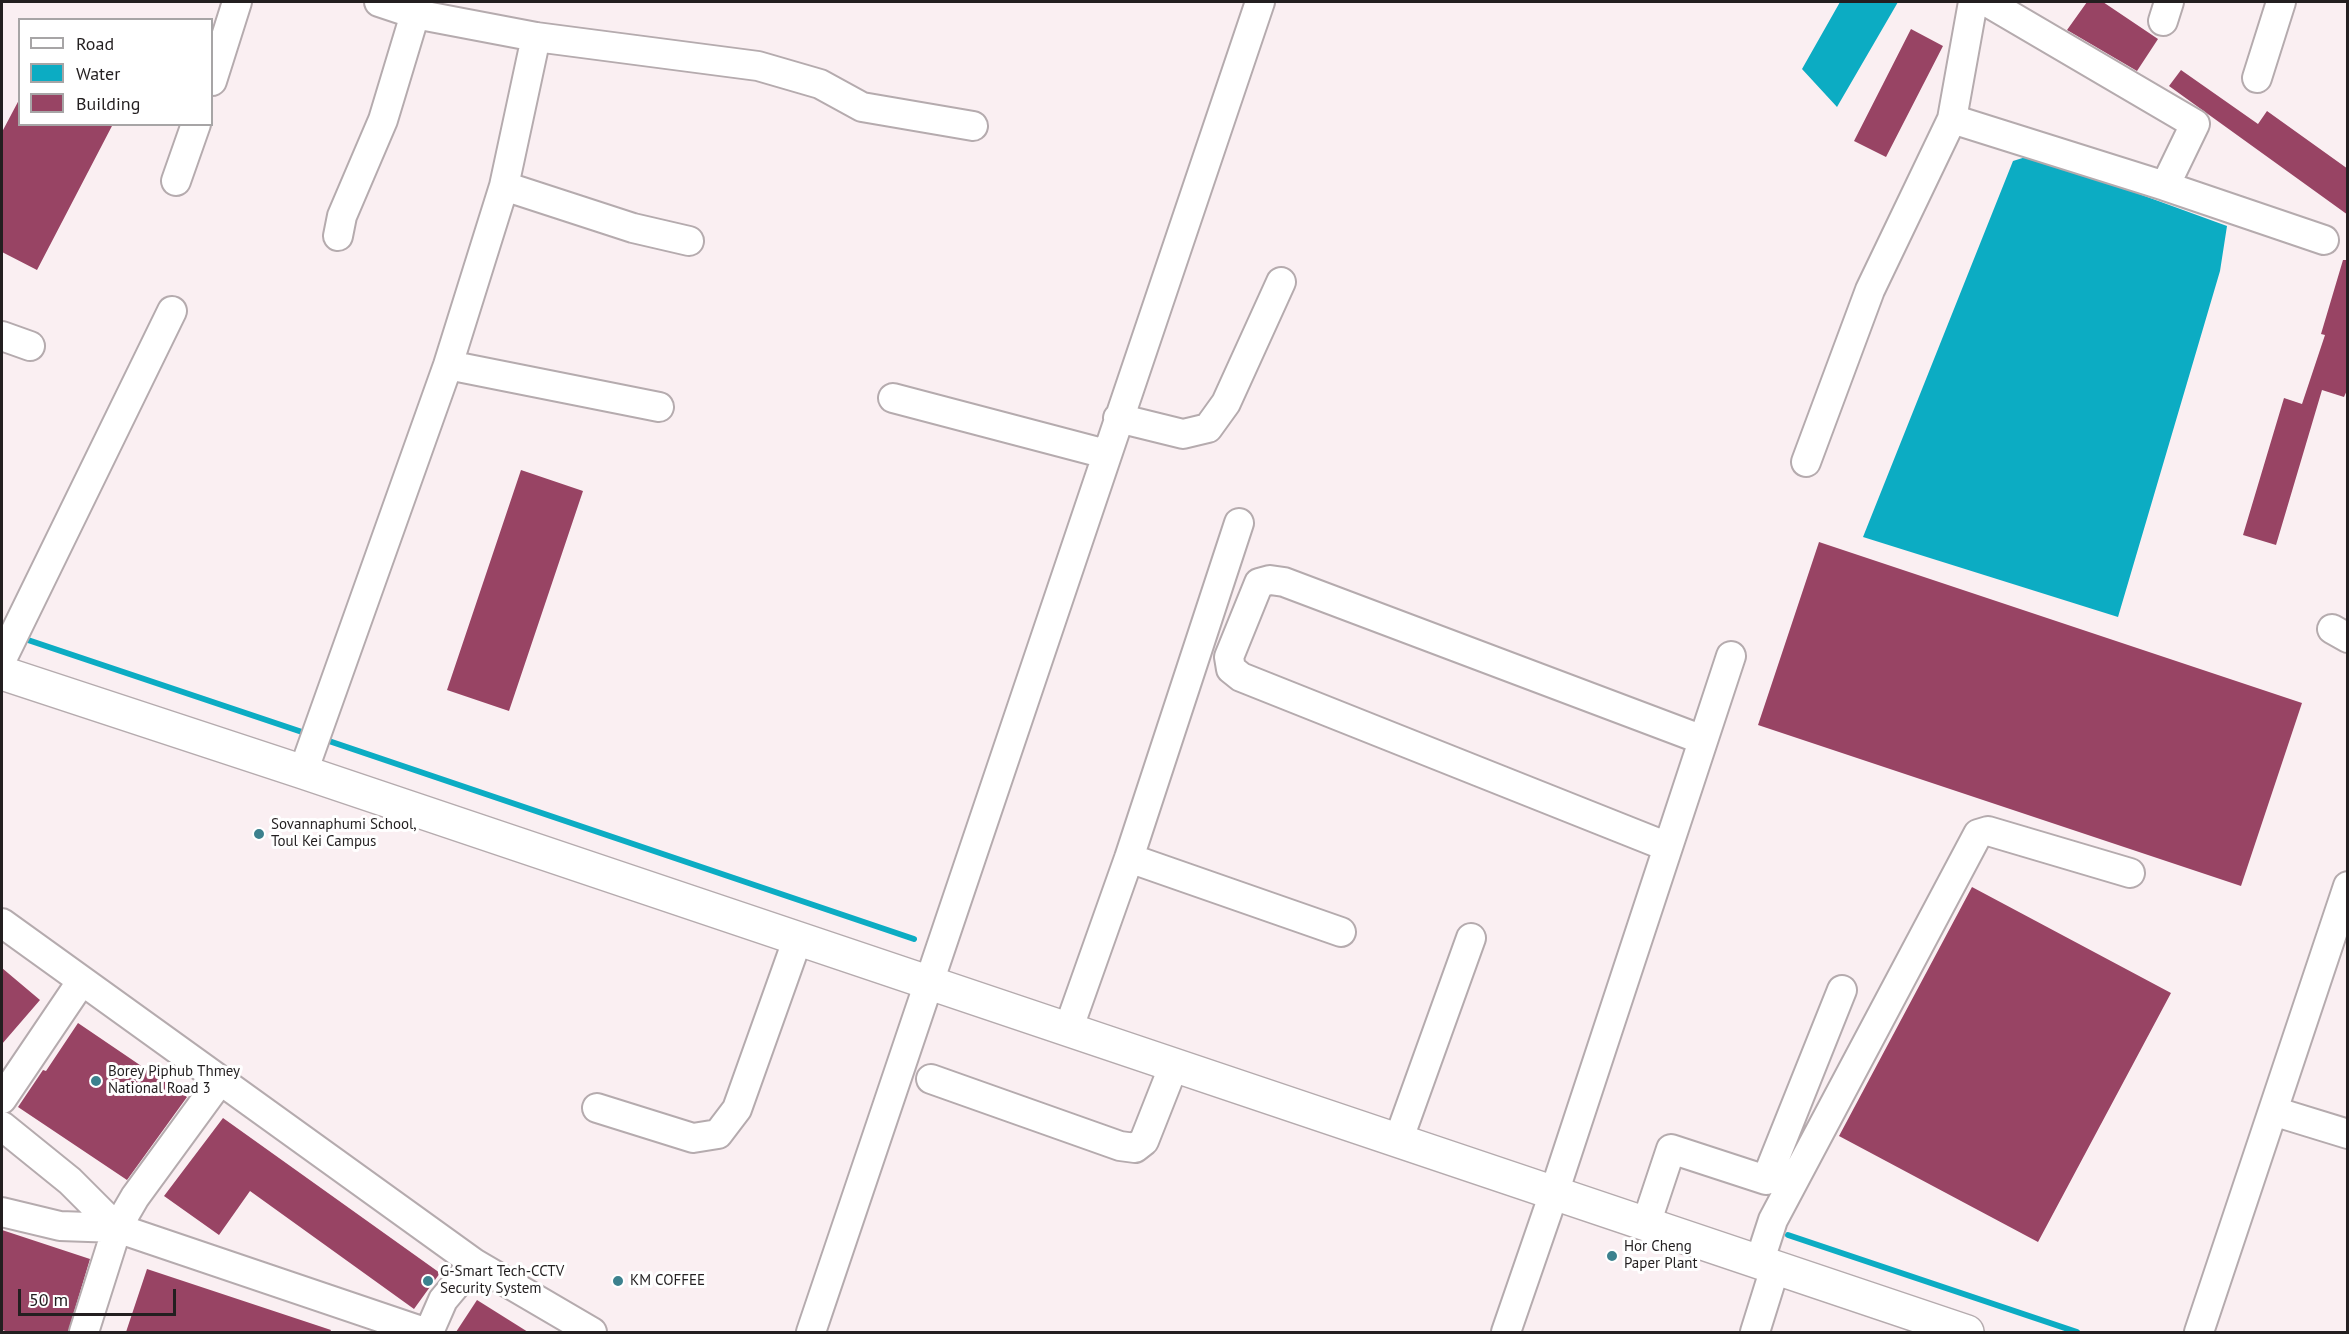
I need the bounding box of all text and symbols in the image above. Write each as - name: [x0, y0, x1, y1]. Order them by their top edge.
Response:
- legend: [18, 18, 213, 126]
- text: Road: [76, 32, 114, 55]
- text: Water: [76, 62, 120, 85]
- text: Building: [76, 92, 140, 115]
- place label: Sovannaphumi School, Toul Kei Campus: [271, 816, 417, 851]
- marker: Sovannaphumi School, Toul Kei Campus: [252, 827, 266, 841]
- place label: Borey Piphub Thmey National Road 3: [108, 1063, 240, 1098]
- marker: Borey Piphub Thmey National Road 3: [89, 1074, 103, 1088]
- place label: Hor Cheng Paper Plant: [1624, 1238, 1698, 1273]
- marker: Hor Cheng Paper Plant: [1605, 1249, 1619, 1263]
- place label: G-Smart Tech-CCTV Security System: [440, 1263, 564, 1298]
- place label: KM COFFEE: [630, 1272, 705, 1290]
- marker: G-Smart Tech-CCTV Security System: [421, 1274, 435, 1288]
- marker: KM COFFEE: [611, 1274, 625, 1288]
- scale bar: [21, 1277, 178, 1315]
- text: 50 m: [29, 1288, 68, 1311]

